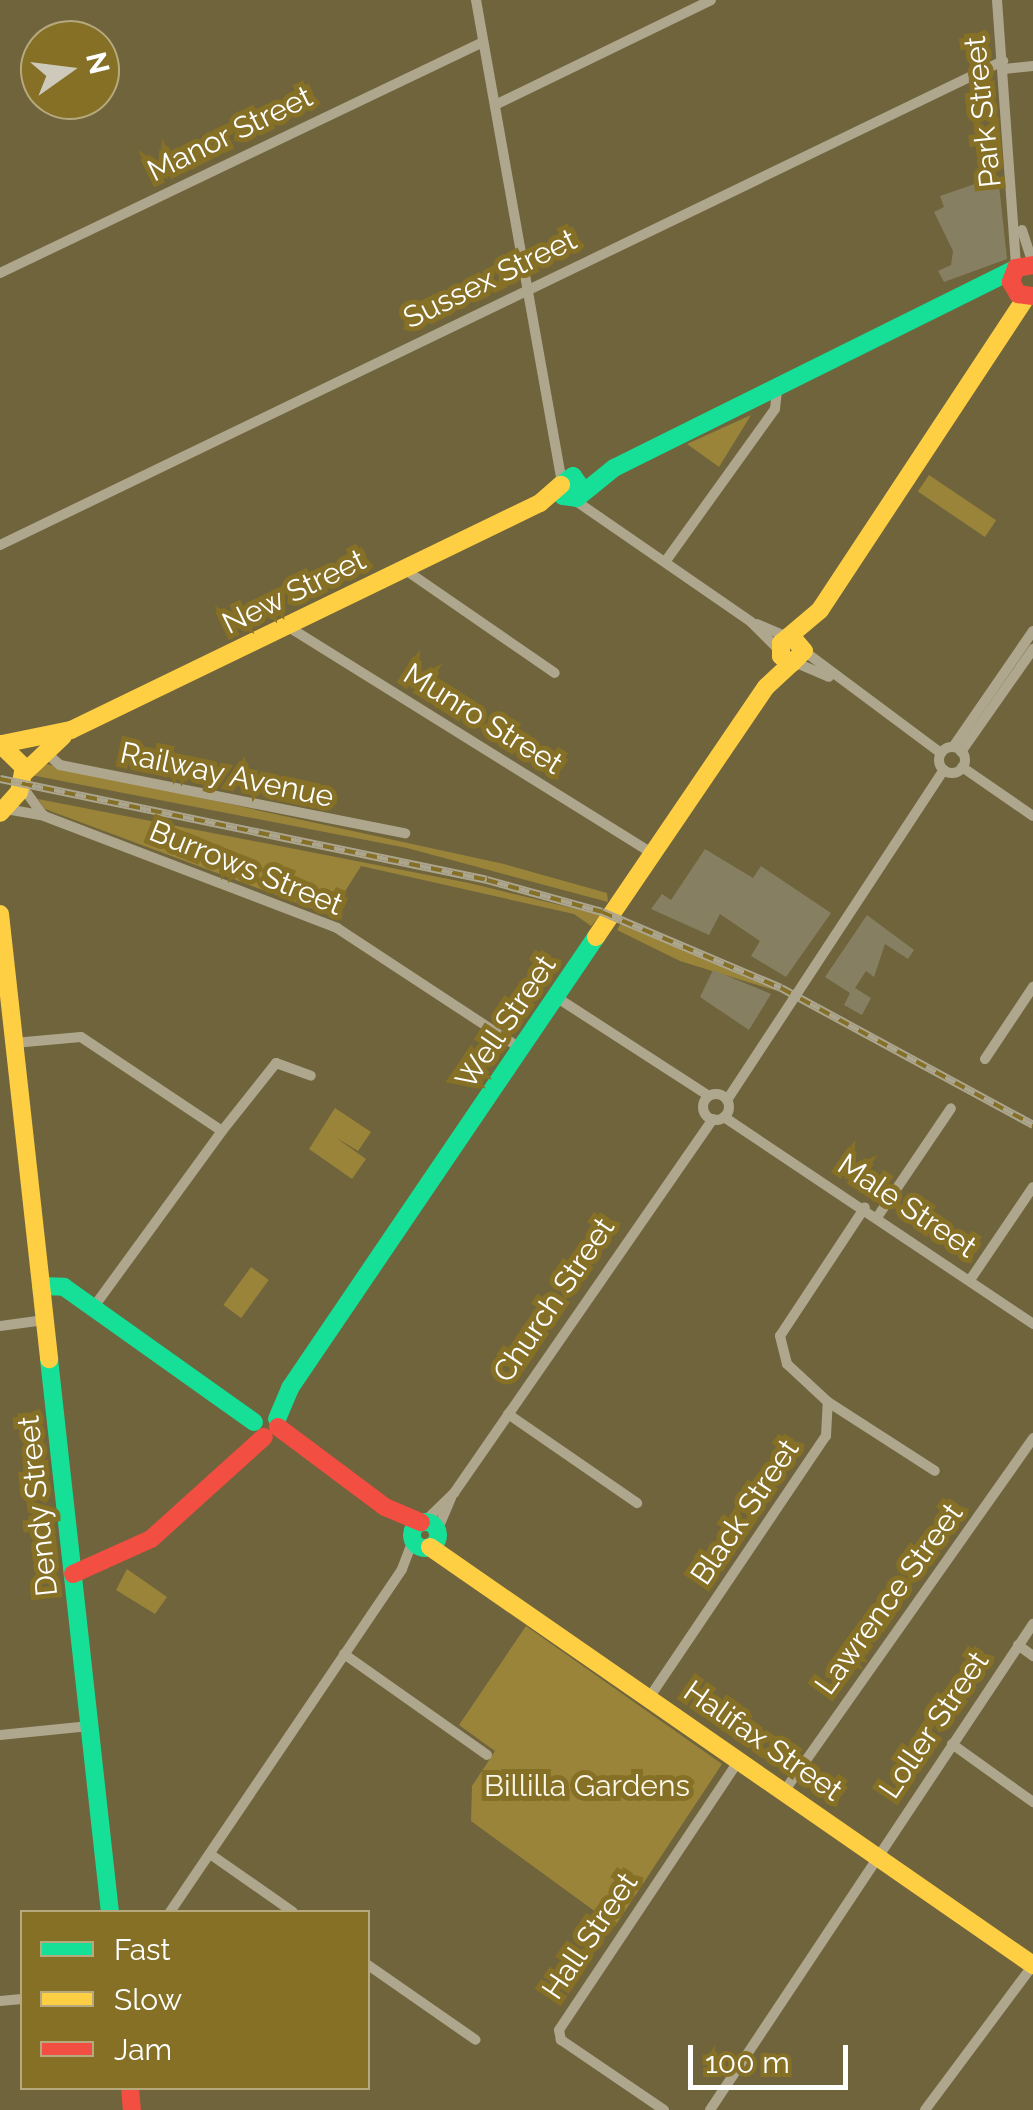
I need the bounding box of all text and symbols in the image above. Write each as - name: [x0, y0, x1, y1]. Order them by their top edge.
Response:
- north arrow: [20, 20, 120, 120]
- street label: Park Street: [957, 34, 1009, 190]
- text: N: [79, 49, 116, 77]
- street label: Manor Street: [142, 79, 318, 189]
- street label: Sussex Street: [398, 222, 582, 336]
- street label: New Street: [216, 542, 372, 642]
- street label: Munro Street: [397, 656, 569, 782]
- street label: Railway Avenue: [116, 735, 338, 815]
- street label: Burrows Street: [144, 813, 348, 923]
- street label: Well Street: [448, 948, 564, 1096]
- street label: Male Street: [831, 1147, 983, 1265]
- street label: Church Street: [486, 1211, 622, 1389]
- street label: Dendy Street: [11, 1413, 65, 1599]
- street label: Black Street: [683, 1432, 807, 1592]
- street label: Lawrence Street: [808, 1496, 970, 1702]
- street label: Loller Street: [871, 1644, 997, 1806]
- street label: Halifax Street: [677, 1673, 849, 1809]
- park label: Billilla Gardens: [484, 1768, 690, 1804]
- street label: Hall Street: [534, 1866, 646, 2006]
- legend: [20, 1910, 370, 2090]
- text: Fast: [114, 1932, 171, 1967]
- text: Slow: [114, 1982, 182, 2017]
- scale bar: [693, 2025, 853, 2087]
- text: Jam: [114, 2032, 172, 2067]
- text: 100 m: [705, 2045, 790, 2080]

